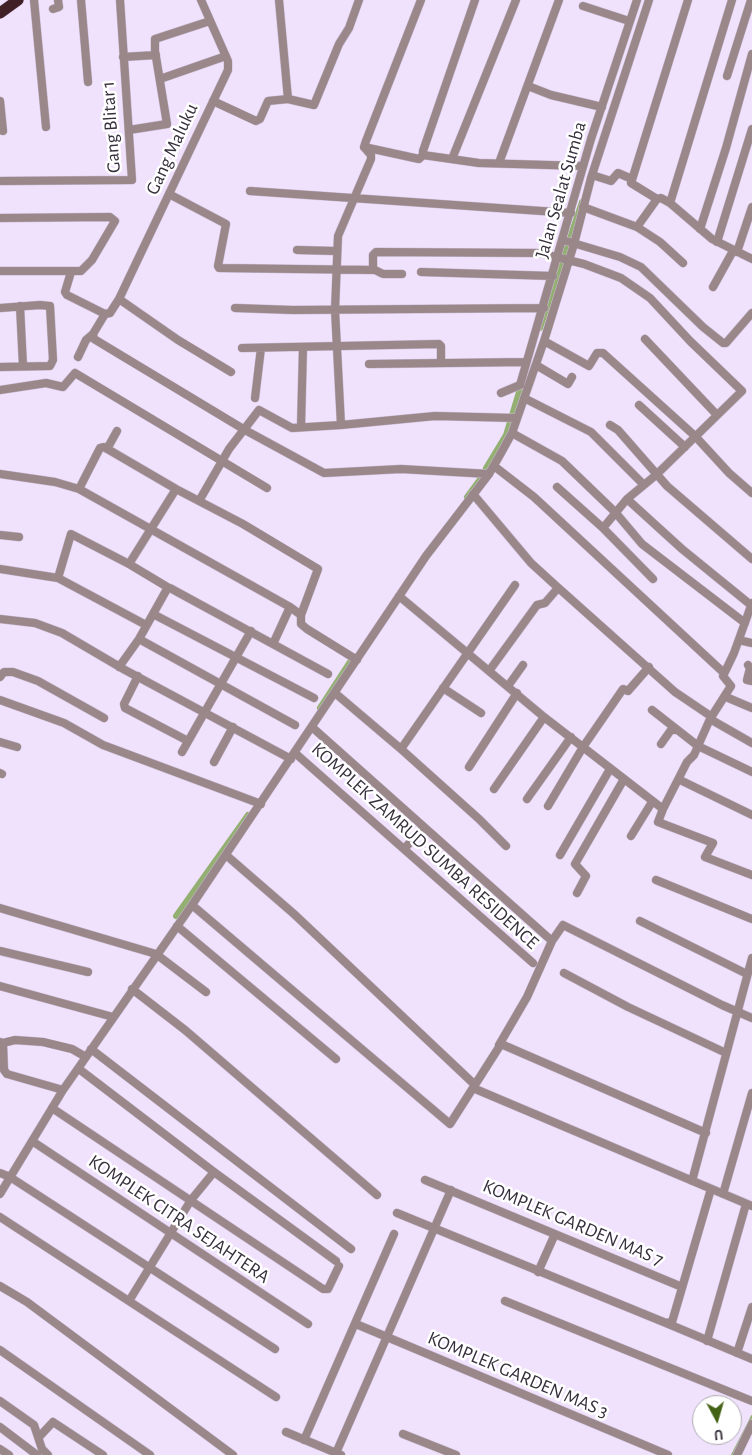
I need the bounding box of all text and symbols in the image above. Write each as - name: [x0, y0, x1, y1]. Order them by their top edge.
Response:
- street label: Gang Blitar 1: [96, 80, 126, 174]
- street label: Gang Maluku: [141, 100, 203, 198]
- street label: Jalan Sealat Sumba: [531, 119, 591, 261]
- street label: KOMPLEK ZAMRUD SUMBA RESIDENCE: [307, 738, 543, 954]
- street label: KOMPLEK CITRA SEJAHTERA: [84, 1150, 274, 1288]
- street label: KOMPLEK GARDEN MAS 7: [479, 1175, 667, 1271]
- street label: KOMPLEK GARDEN MAS 3: [424, 1327, 612, 1423]
- north arrow: [692, 1395, 742, 1445]
- text: U: [713, 1426, 724, 1441]

